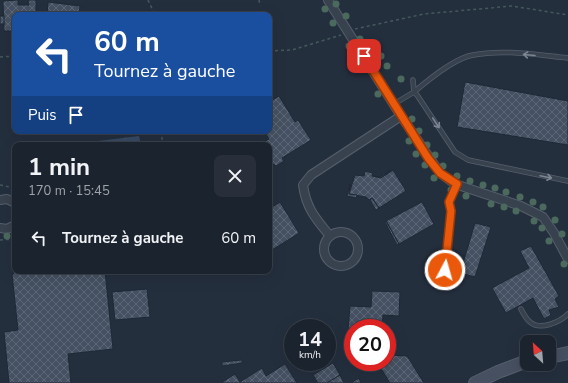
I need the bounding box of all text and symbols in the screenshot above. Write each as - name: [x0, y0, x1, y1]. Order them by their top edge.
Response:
- text: 60 m: [94, 23, 160, 61]
- icon: left: [28, 28, 80, 80]
- pin: [347, 39, 381, 73]
- icon: arrive: [353, 45, 375, 67]
- one-way arrow: [523, 51, 536, 58]
- text: Tournez à gauche: [94, 59, 235, 83]
- icon: arrive: [65, 104, 87, 126]
- text: Puis: [28, 105, 57, 125]
- one-way arrow: [432, 117, 440, 128]
- text: 1 min: [28, 151, 90, 183]
- button: close: [214, 155, 256, 197]
- one-way arrow: [540, 173, 553, 181]
- text: 170 m · 15:45: [28, 182, 110, 200]
- icon: left: [28, 227, 50, 249]
- text: Tournez à gauche: [62, 228, 184, 248]
- text: 60 m: [221, 228, 256, 248]
- position arrow: [424, 249, 466, 291]
- speed limit sign: 20: [344, 319, 396, 371]
- text: 14: [298, 326, 322, 353]
- north arrow: [520, 335, 556, 371]
- map controls: [520, 335, 556, 371]
- text: km/h: [299, 348, 321, 362]

